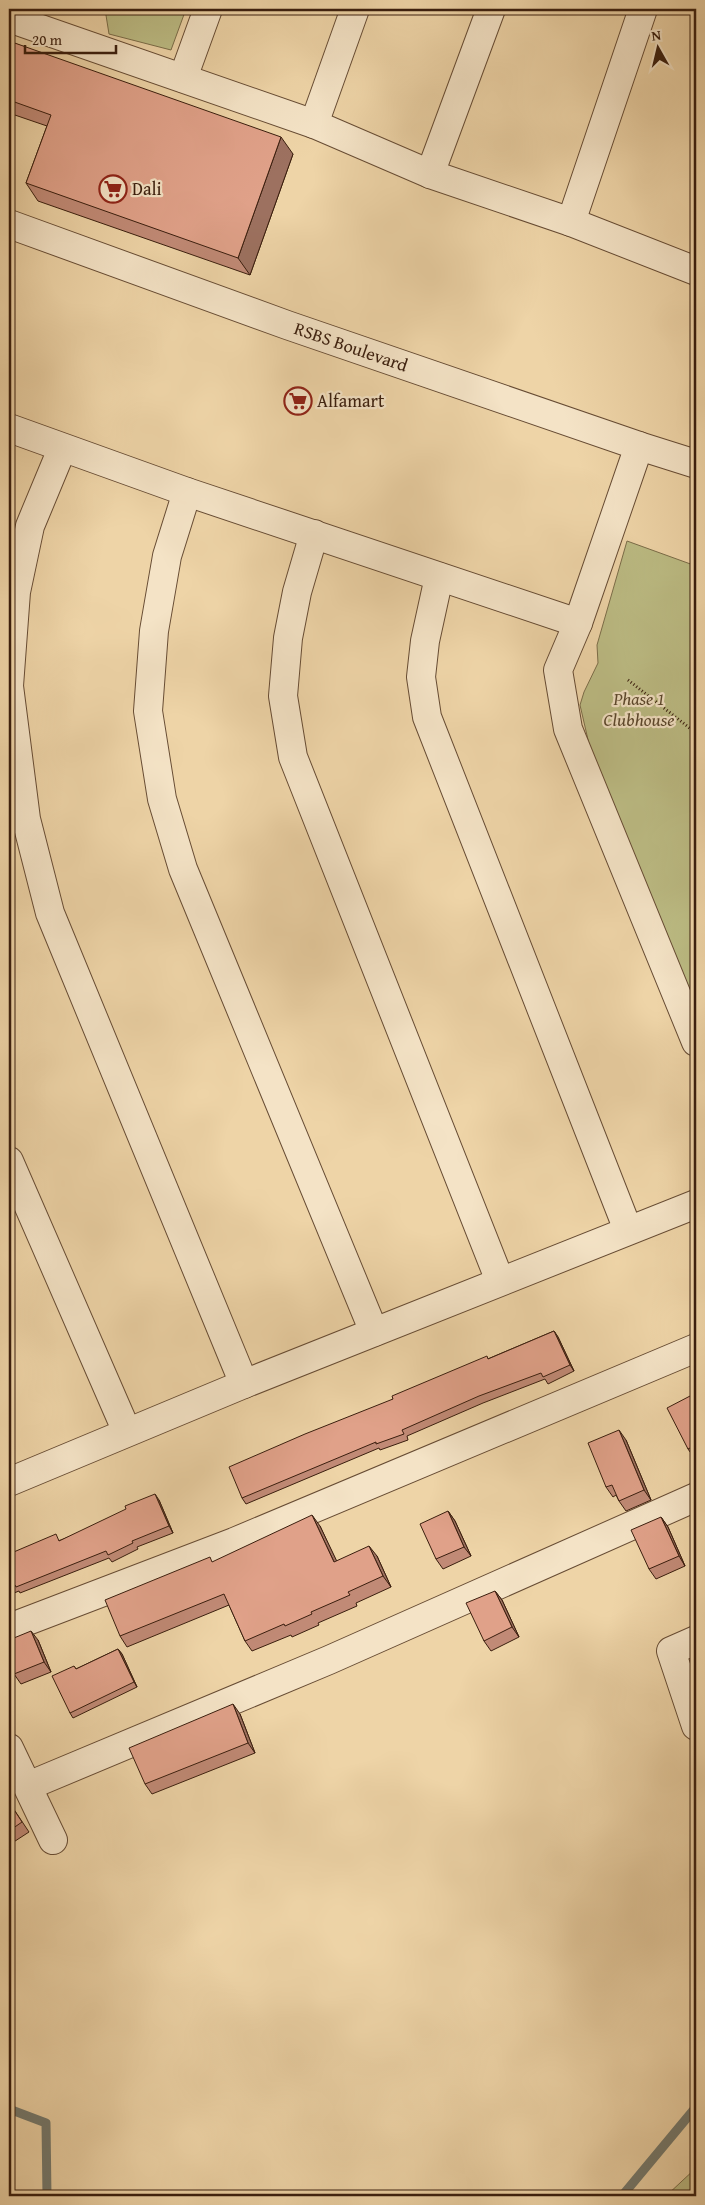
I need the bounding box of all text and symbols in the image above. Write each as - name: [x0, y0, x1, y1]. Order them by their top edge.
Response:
- scale bar: [25, 22, 116, 54]
- north arrow: [632, 22, 682, 72]
- text: N: [650, 24, 663, 46]
- text: 20 m: [32, 29, 63, 50]
- supermarket icon: Dali: [98, 174, 128, 204]
- place label: Dali: [132, 175, 162, 202]
- street label: RSBS Boulevard: [291, 314, 412, 379]
- supermarket icon: Alfamart: [283, 386, 313, 416]
- place label: Alfamart: [317, 387, 385, 414]
- park label: Phase 1 Clubhouse: [604, 685, 674, 733]

